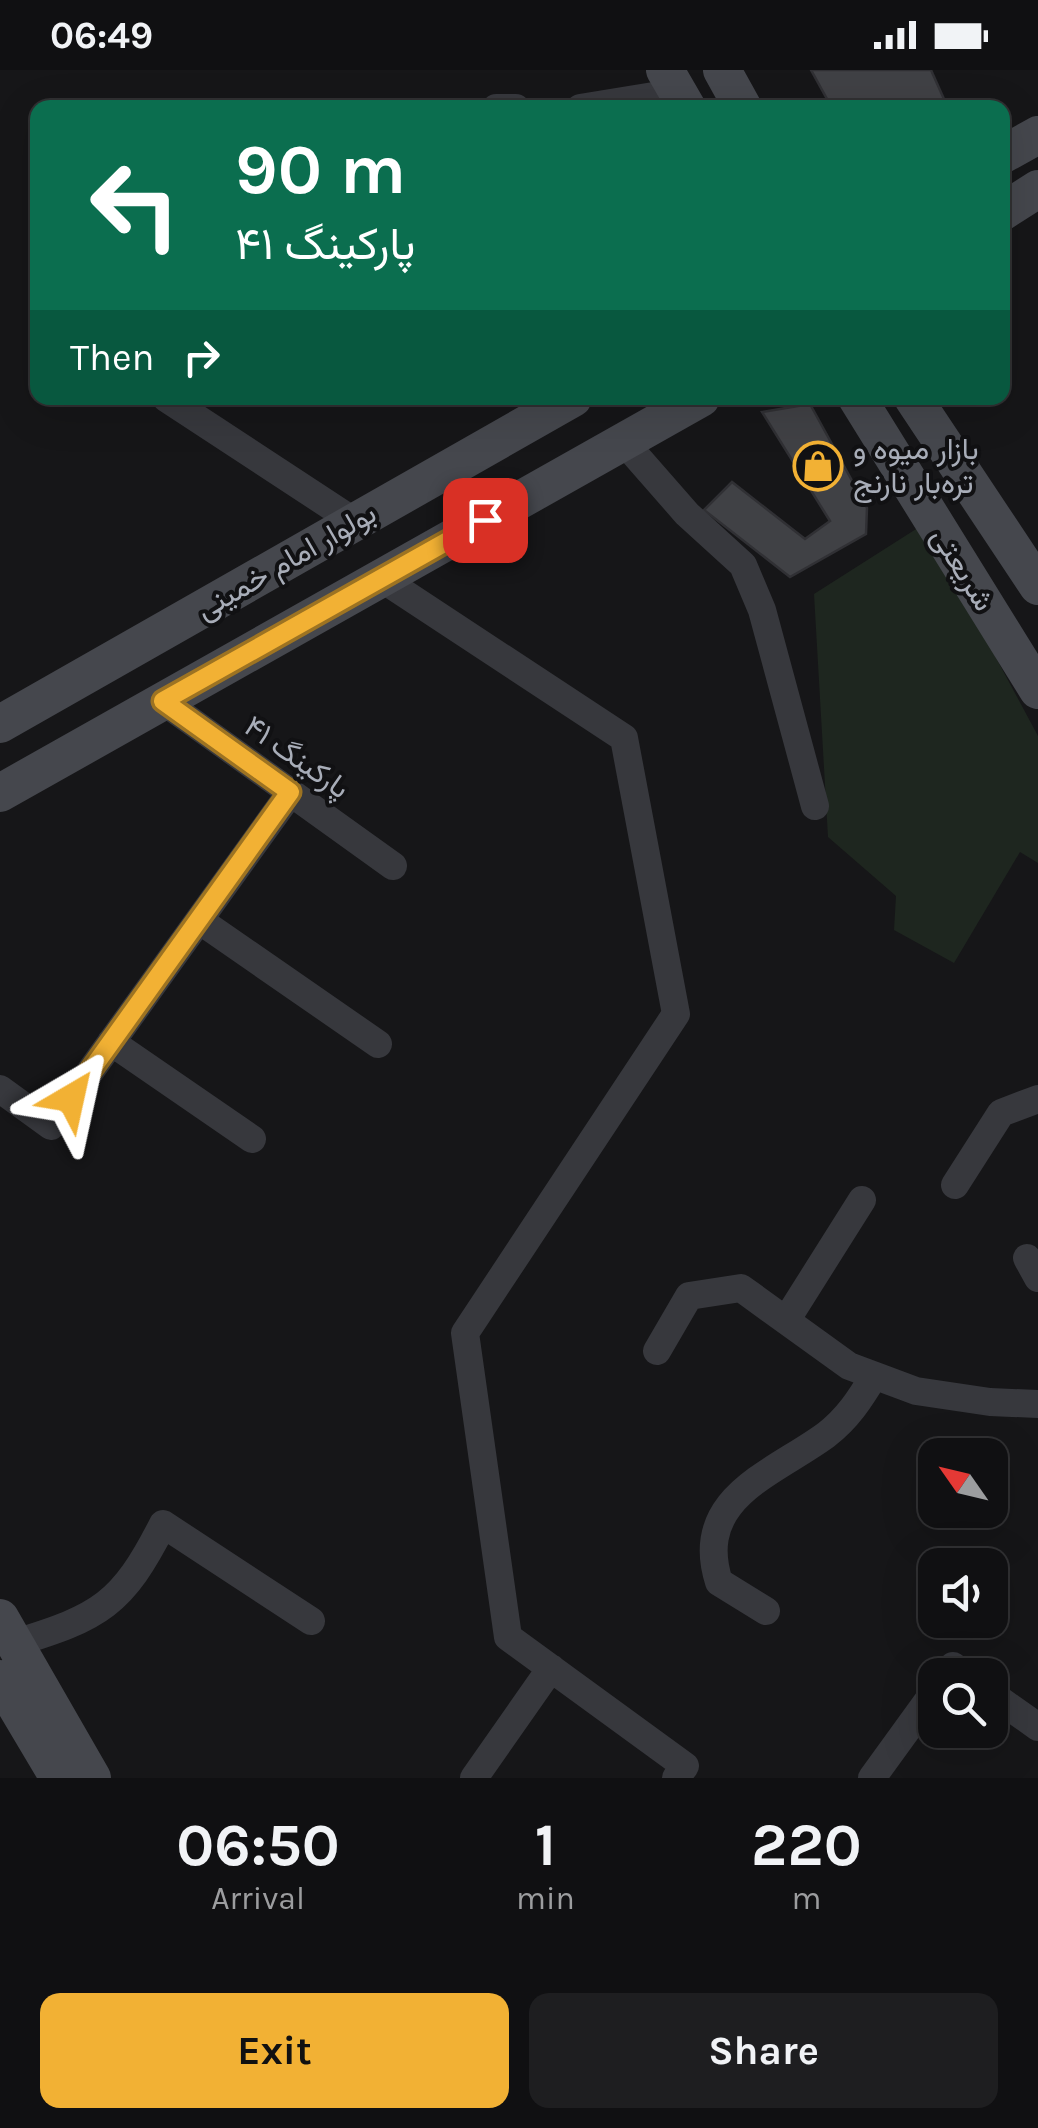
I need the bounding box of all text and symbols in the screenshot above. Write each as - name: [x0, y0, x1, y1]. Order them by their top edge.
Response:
- text: 06:49: [50, 13, 153, 58]
- text: 90 m: [235, 129, 406, 211]
- icon: left: [70, 140, 200, 270]
- text: پارکینگ ۴۱: [235, 218, 415, 270]
- icon: right: [174, 330, 229, 385]
- text: Then: [70, 335, 154, 380]
- place label: بازار میوه و تره‌بار نارنج: [853, 431, 979, 503]
- shop icon: بازار میوه و تره‌بار نارنج: [792, 440, 844, 492]
- pin: [443, 478, 528, 563]
- icon: arrive: [458, 493, 513, 548]
- street label: بولوار امام خمینی: [190, 495, 383, 628]
- street label: شریعتی: [923, 520, 1003, 618]
- street label: پارکینگ ۴۱: [236, 708, 357, 808]
- position arrow: [19, 1046, 123, 1150]
- north arrow: [918, 1438, 1008, 1528]
- map controls: [918, 1438, 1008, 1748]
- button: sound: [918, 1548, 1008, 1638]
- button: search: [918, 1658, 1008, 1748]
- text: 06:50: [176, 1810, 340, 1880]
- text: 1: [535, 1810, 556, 1880]
- text: 220: [751, 1810, 862, 1880]
- text: Arrival: [211, 1880, 305, 1917]
- text: min: [516, 1880, 575, 1917]
- text: m: [791, 1880, 821, 1917]
- button: Exit: [40, 1993, 509, 2108]
- button: Share: [529, 1993, 998, 2108]

